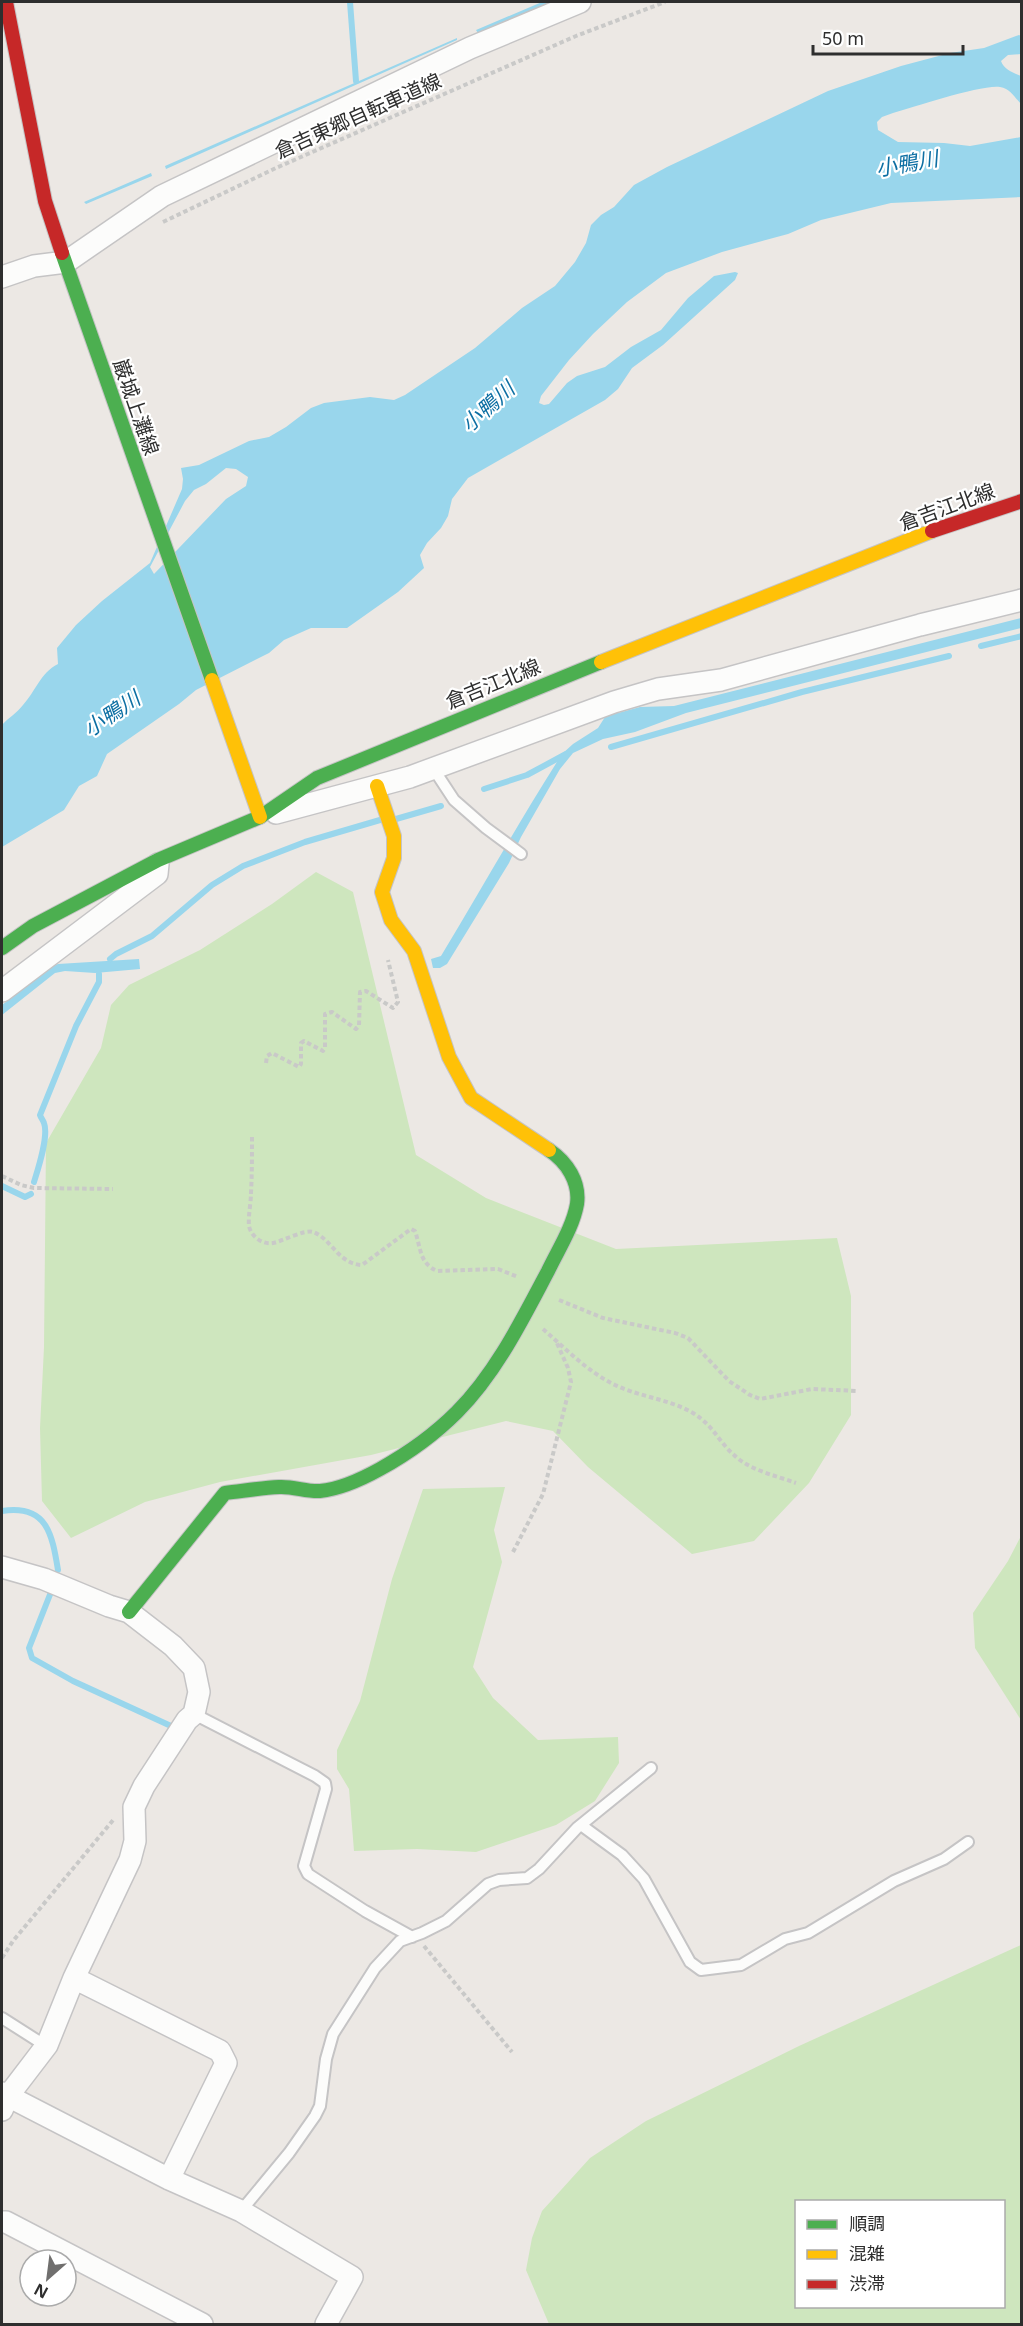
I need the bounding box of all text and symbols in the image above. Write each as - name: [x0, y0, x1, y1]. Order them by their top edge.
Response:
- scale bar: [813, 18, 963, 56]
- text: 50 m: [822, 26, 864, 50]
- street label: 倉吉東郷自転車道線: [270, 67, 446, 164]
- water label: 小鴨川: [873, 143, 942, 182]
- street label: 巌城上灘線: [107, 355, 166, 459]
- water label: 小鴨川: [455, 373, 522, 438]
- street label: 倉吉江北線: [895, 477, 998, 536]
- street label: 倉吉江北線: [441, 652, 544, 715]
- water label: 小鴨川: [77, 683, 147, 742]
- legend: [795, 2200, 1005, 2308]
- text: 順調: [849, 2211, 885, 2235]
- text: 混雑: [849, 2241, 885, 2265]
- north arrow: [18, 2248, 78, 2308]
- text: 渋滞: [849, 2271, 885, 2295]
- text: N: [30, 2278, 52, 2304]

